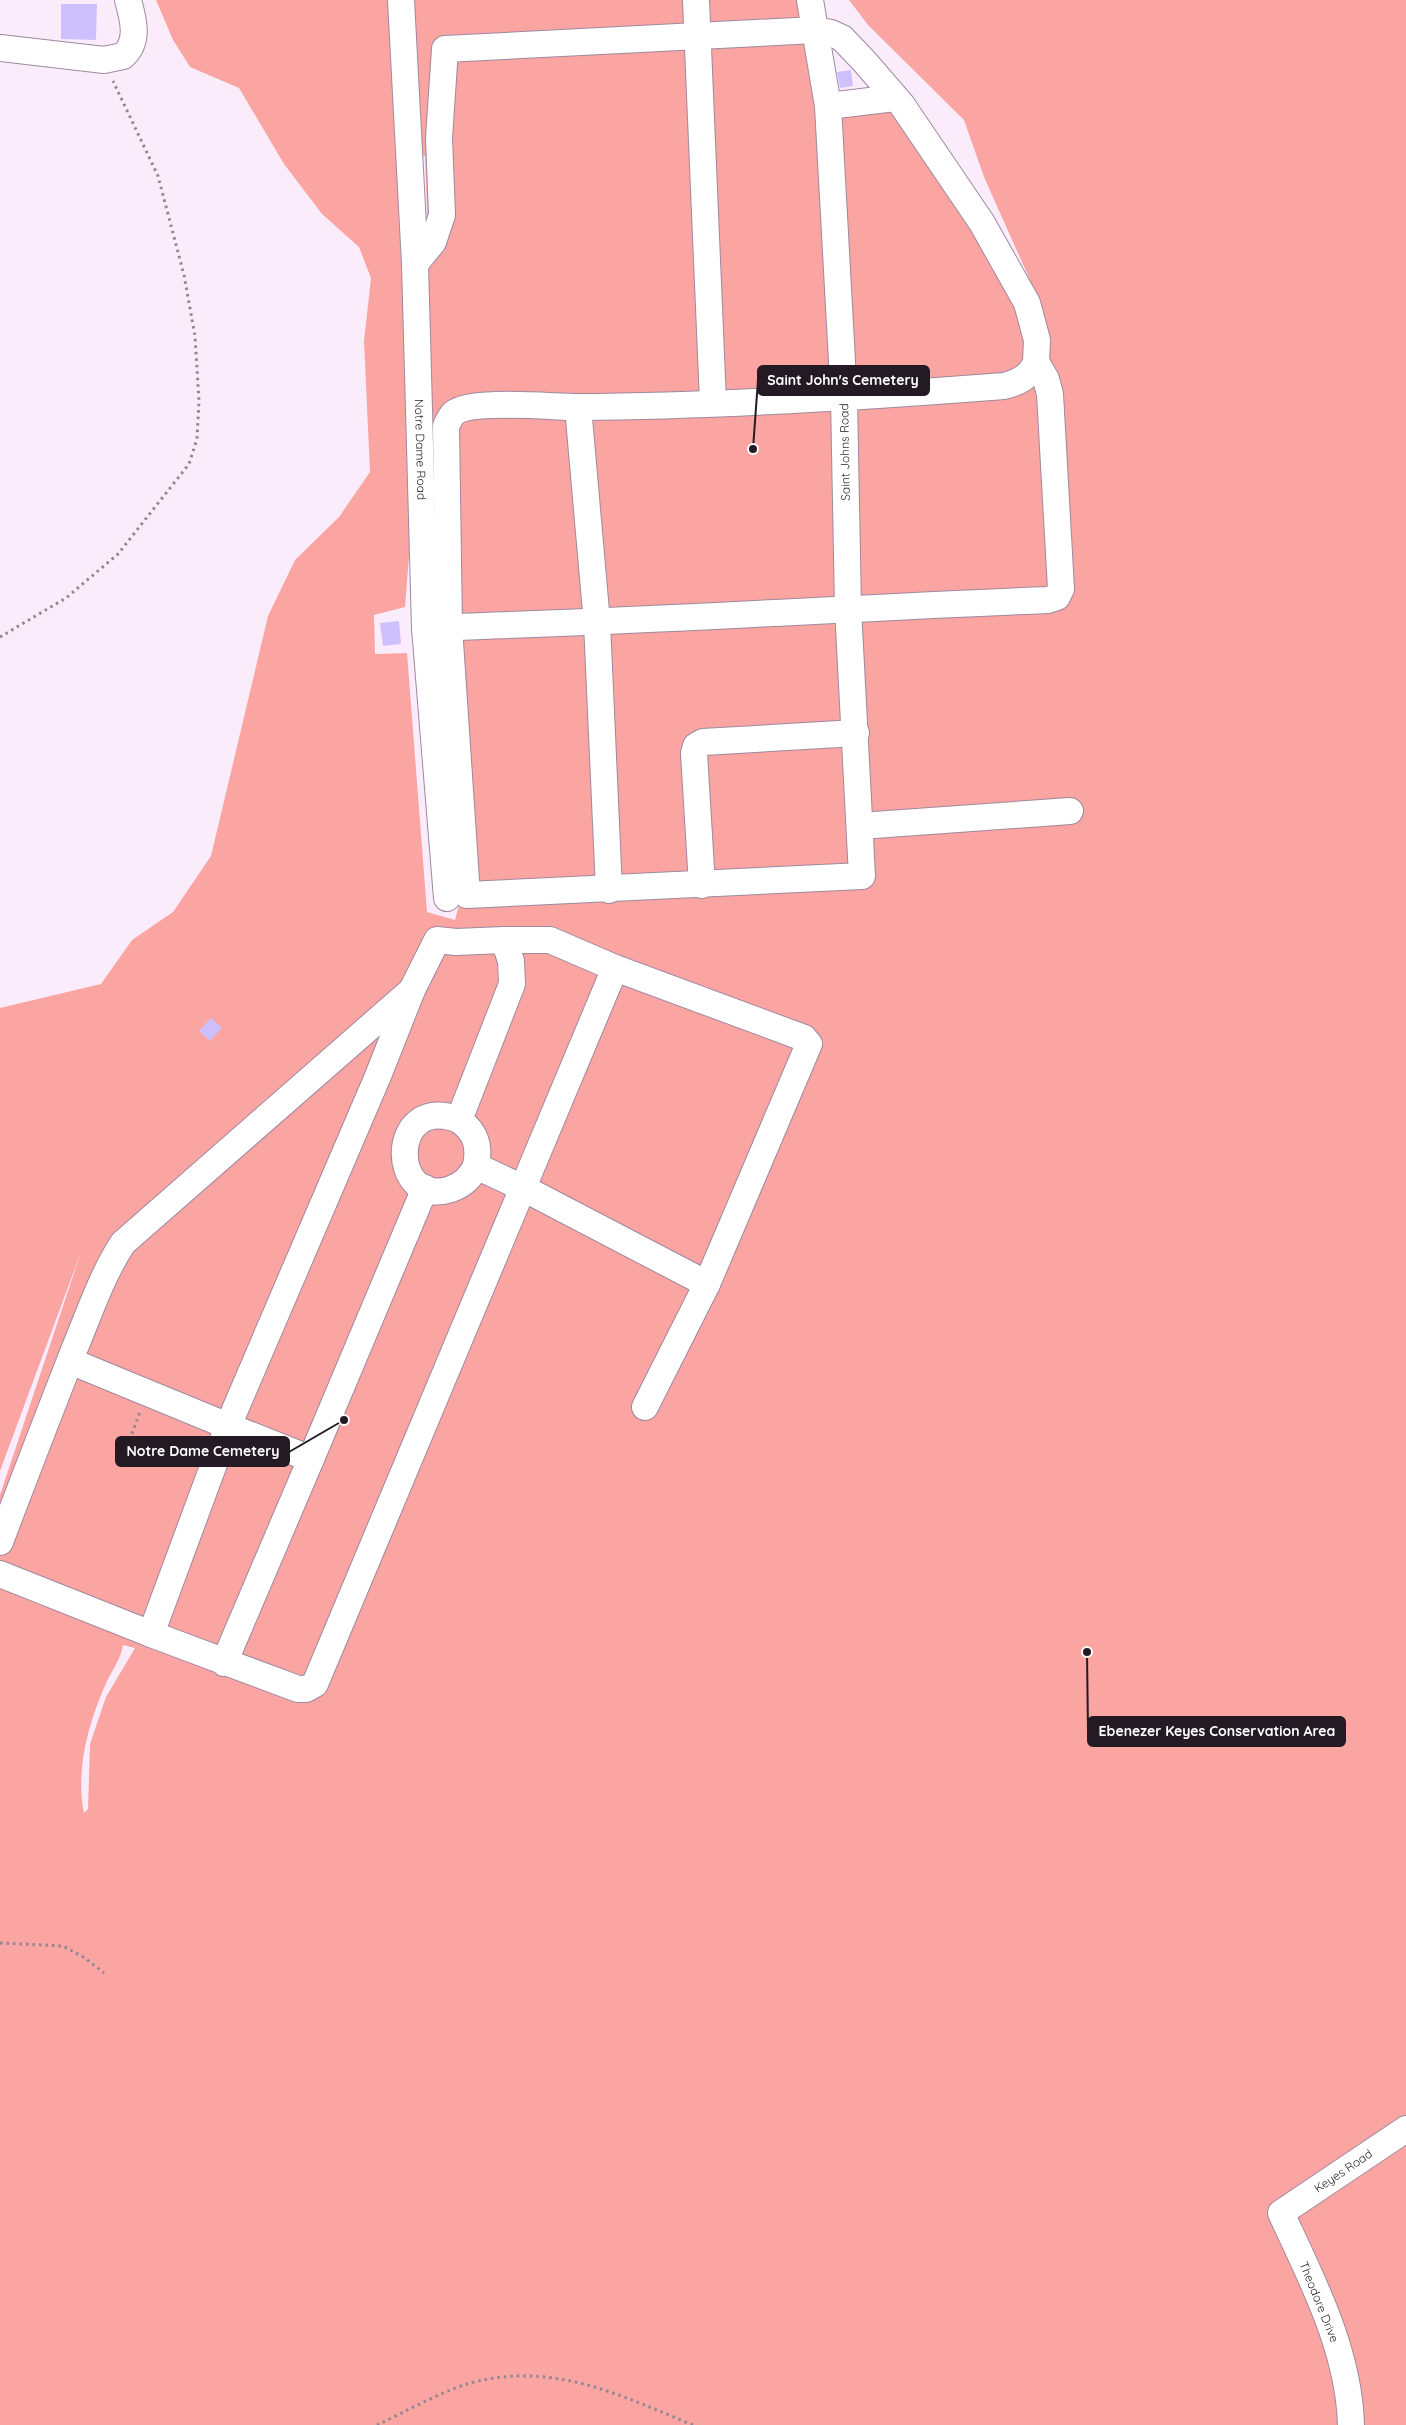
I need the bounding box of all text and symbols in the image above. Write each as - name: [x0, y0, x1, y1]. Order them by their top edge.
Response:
- callout: Saint John's Cemetery: [758, 366, 929, 395]
- text: Saint John's Cemetery: [767, 371, 919, 389]
- street label: Notre Dame Road: [412, 399, 429, 500]
- street label: Saint Johns Road: [836, 403, 853, 501]
- callout: Notre Dame Cemetery: [116, 1437, 289, 1466]
- text: Notre Dame Cemetery: [126, 1442, 280, 1460]
- callout: Ebenezer Keyes Conservation Area: [1088, 1717, 1345, 1746]
- text: Ebenezer Keyes Conservation Area: [1099, 1722, 1335, 1740]
- street label: Keyes Road: [1311, 2146, 1375, 2196]
- street label: Theodore Drive: [1296, 2259, 1343, 2345]

